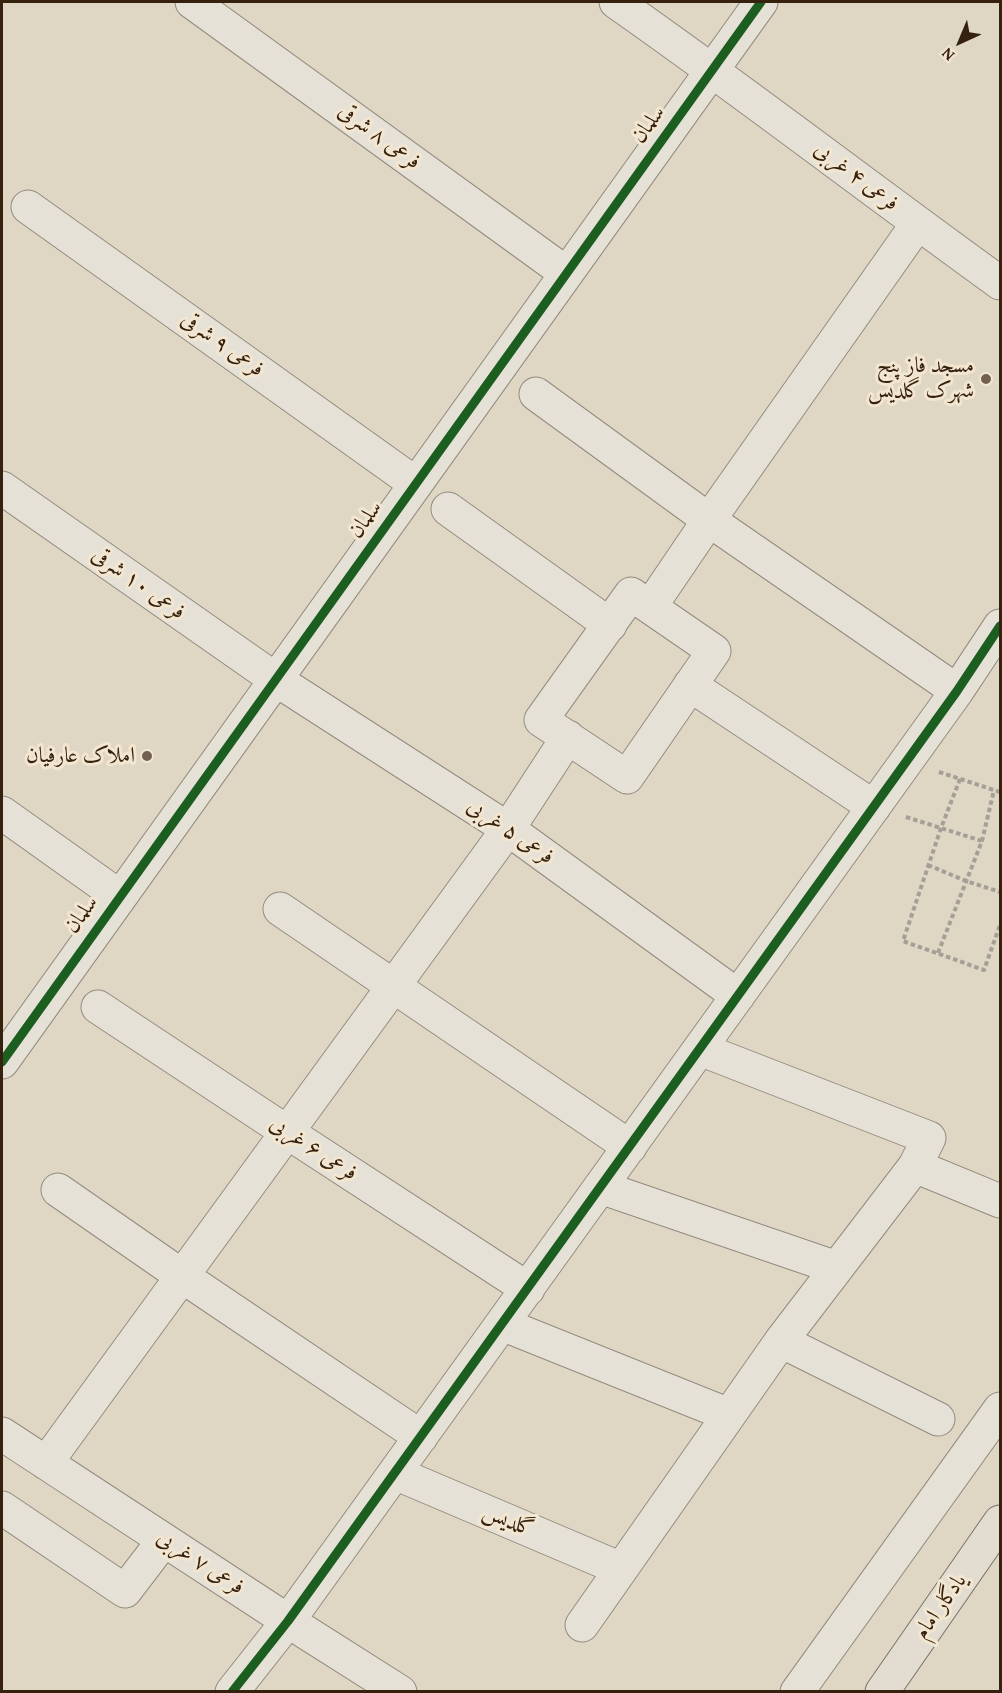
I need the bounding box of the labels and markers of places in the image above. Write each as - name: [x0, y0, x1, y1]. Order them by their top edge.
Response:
- place label: مسجد فاز پنج شهرک گلدیس: [868, 353, 974, 404]
- marker: مسجد فاز پنج شهرک گلدیس: [979, 372, 993, 386]
- place label: املاک عارفیان: [26, 743, 135, 769]
- marker: املاک عارفیان: [140, 749, 154, 763]

